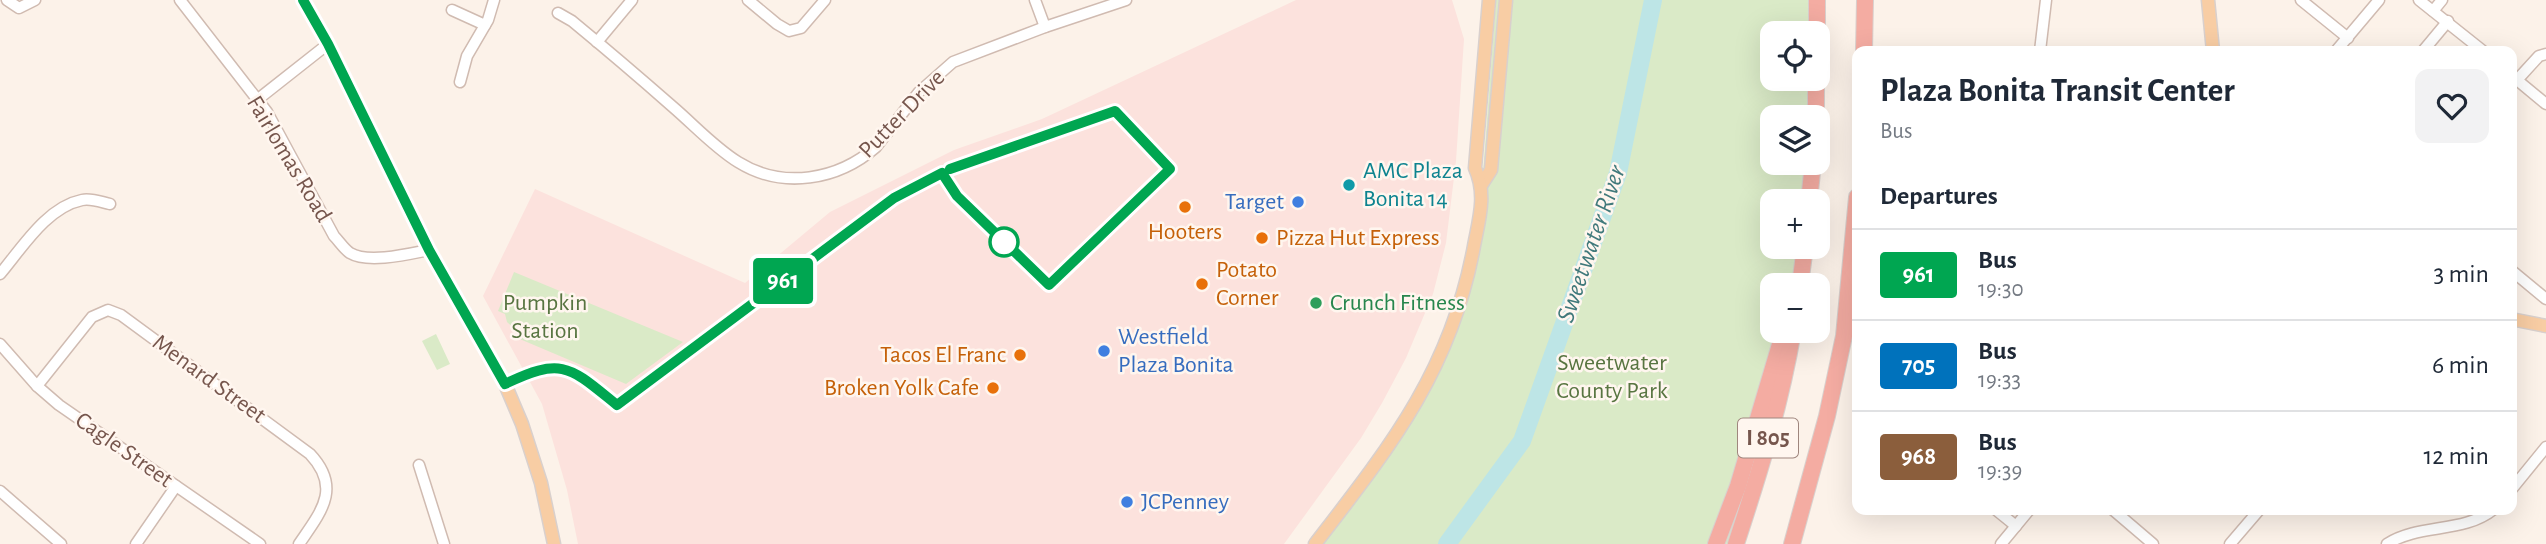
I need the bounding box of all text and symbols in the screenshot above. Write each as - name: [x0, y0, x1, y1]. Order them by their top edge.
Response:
- map controls: [1760, 21, 1830, 343]
- button: locate: [1760, 21, 1830, 91]
- street label: Putter Drive: [854, 65, 950, 163]
- button: heart: [2415, 69, 2489, 143]
- text: Plaza Bonita Transit Center: [1880, 75, 2235, 108]
- street label: Fairlomas Road: [242, 92, 336, 226]
- button: layers: [1760, 105, 1830, 175]
- text: Bus: [1880, 120, 1913, 143]
- place label: AMC Plaza Bonita 14: [1363, 159, 1463, 211]
- water label: Sweetwater River: [1552, 161, 1630, 326]
- marker: AMC Plaza Bonita 14: [1341, 177, 1357, 193]
- text: Departures: [1880, 183, 1998, 209]
- button: +: [1760, 189, 1830, 259]
- place label: Target: [1225, 190, 1284, 214]
- marker: Target: [1290, 194, 1306, 210]
- marker: Hooters: [1177, 199, 1193, 215]
- place label: Hooters: [1148, 220, 1222, 244]
- place label: Pizza Hut Express: [1276, 226, 1440, 250]
- unlabelled marker: [989, 227, 1019, 257]
- marker: Pizza Hut Express: [1254, 230, 1270, 246]
- text: Bus: [1978, 247, 2017, 273]
- line badge: 961: [743, 258, 823, 304]
- place label: Potato Corner: [1216, 258, 1279, 310]
- text: 3 min: [2433, 261, 2489, 287]
- text: 961: [1903, 263, 1934, 287]
- text: 961: [767, 269, 799, 293]
- button: −: [1760, 273, 1830, 343]
- marker: Potato Corner: [1194, 276, 1210, 292]
- text: 19:30: [1978, 278, 2024, 301]
- park label: Pumpkin Station: [503, 291, 587, 343]
- place label: Crunch Fitness: [1330, 291, 1465, 315]
- marker: Crunch Fitness: [1308, 295, 1324, 311]
- place label: Westfield Plaza Bonita: [1118, 325, 1234, 377]
- street label: Menard Street: [148, 330, 270, 428]
- text: Bus: [1978, 338, 2017, 364]
- place label: Tacos El Franc: [880, 343, 1006, 367]
- marker: Westfield Plaza Bonita: [1096, 343, 1112, 359]
- marker: Tacos El Franc: [1012, 347, 1028, 363]
- park label: Sweetwater County Park: [1556, 351, 1668, 403]
- text: 6 min: [2432, 352, 2489, 378]
- text: 705: [1902, 354, 1935, 378]
- text: 19:33: [1978, 369, 2021, 392]
- place label: Broken Yolk Cafe: [824, 376, 979, 400]
- marker: Broken Yolk Cafe: [985, 380, 1001, 396]
- street label: Cagle Street: [71, 408, 177, 492]
- road number: I 805: [1738, 418, 1798, 458]
- text: Bus: [1978, 429, 2017, 455]
- text: 12 min: [2423, 443, 2489, 469]
- text: 968: [1901, 445, 1936, 469]
- text: 19:39: [1978, 460, 2022, 483]
- place label: JCPenney: [1141, 490, 1229, 514]
- marker: JCPenney: [1119, 494, 1135, 510]

